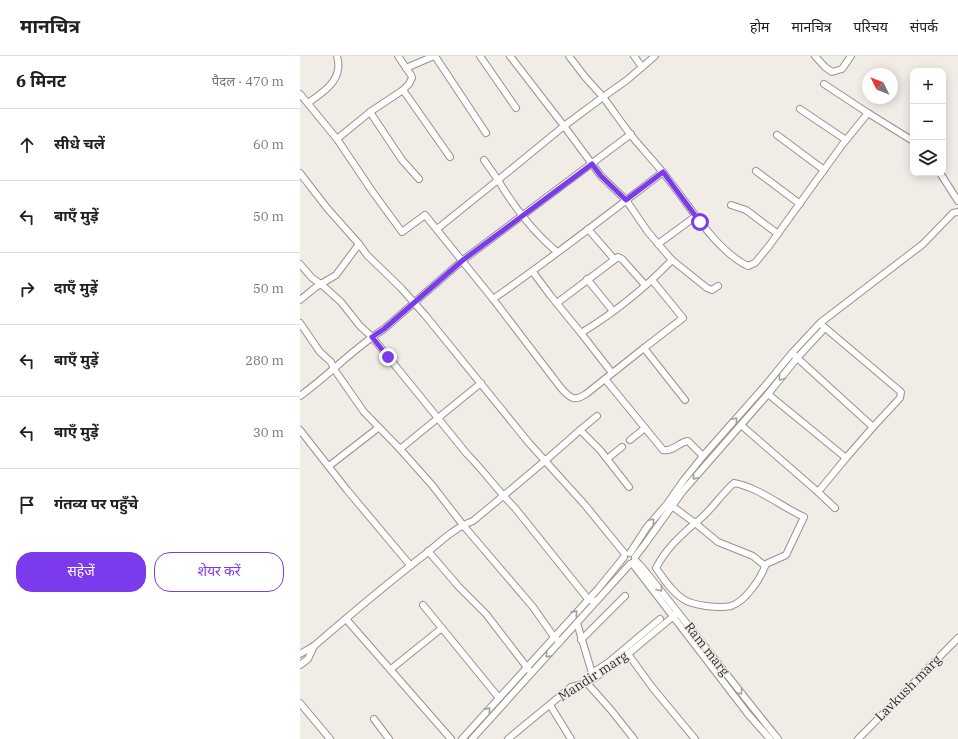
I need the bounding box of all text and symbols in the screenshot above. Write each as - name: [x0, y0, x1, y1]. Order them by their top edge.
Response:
- text: मानचित्र: [20, 14, 80, 38]
- text: होम: [750, 18, 769, 36]
- text: मानचित्र: [791, 18, 832, 36]
- text: परिचय: [854, 18, 888, 36]
- text: संपर्क: [910, 18, 938, 36]
- north arrow: [862, 68, 898, 104]
- map controls: [910, 68, 946, 176]
- button: +: [910, 68, 946, 104]
- text: 6 मिनट: [16, 70, 66, 92]
- text: पैदल · 470 m: [212, 73, 284, 90]
- button: −: [910, 104, 946, 140]
- icon: ahead: [16, 134, 38, 156]
- text: सीधे चलें: [54, 134, 105, 153]
- text: 60 m: [253, 136, 284, 153]
- button: layers: [910, 140, 946, 176]
- icon: left: [16, 206, 38, 228]
- text: बाएँ मुड़ें: [54, 206, 99, 225]
- text: 50 m: [253, 208, 284, 225]
- route start: [691, 213, 709, 231]
- icon: right: [16, 278, 38, 300]
- text: दाएँ मुड़ें: [54, 278, 98, 297]
- text: 50 m: [253, 280, 284, 297]
- route end: [379, 348, 397, 366]
- icon: left: [16, 350, 38, 372]
- text: बाएँ मुड़ें: [54, 350, 99, 369]
- text: 280 m: [245, 352, 284, 369]
- one-way arrow: [778, 374, 785, 381]
- one-way arrow: [730, 417, 737, 425]
- icon: left: [16, 422, 38, 444]
- text: बाएँ मुड़ें: [54, 422, 99, 441]
- text: 30 m: [253, 424, 284, 441]
- one-way arrow: [693, 472, 700, 479]
- icon: arrive: [16, 494, 38, 516]
- text: गंतव्य पर पहुँचे: [54, 494, 138, 513]
- one-way arrow: [648, 518, 655, 525]
- button: सहेजें: [16, 552, 146, 592]
- button: शेयर करें: [154, 552, 284, 592]
- one-way arrow: [655, 585, 662, 592]
- one-way arrow: [571, 611, 578, 618]
- street label: Ram marg: [681, 619, 733, 679]
- street label: Mandir marg: [555, 647, 631, 705]
- one-way arrow: [545, 651, 552, 658]
- street label: Lavkush marg: [871, 651, 945, 725]
- one-way arrow: [735, 687, 742, 694]
- one-way arrow: [484, 707, 491, 715]

